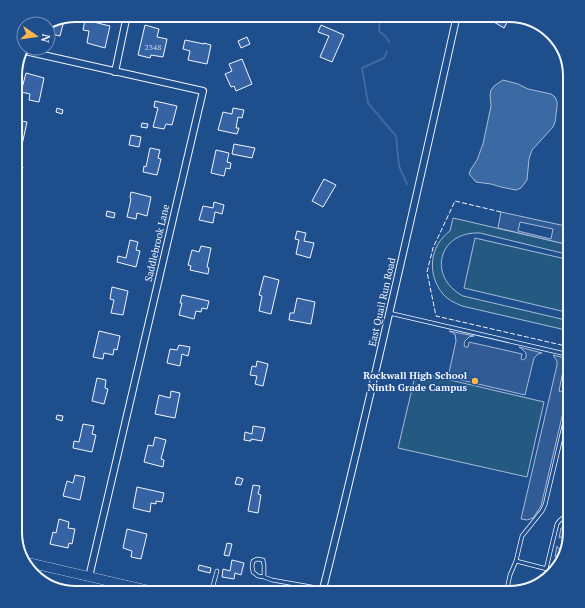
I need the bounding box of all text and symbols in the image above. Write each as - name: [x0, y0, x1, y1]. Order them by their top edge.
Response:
- north arrow: [16, 16, 56, 56]
- text: N: [38, 33, 54, 45]
- house number: 2348: [144, 42, 162, 52]
- street label: Saddlebrook Lane: [142, 203, 172, 283]
- street label: East Quail Run Road: [365, 256, 399, 348]
- place label: Rockwall High School Ninth Grade Campus: [363, 369, 468, 394]
- marker: Rockwall High School Ninth Grade Campus: [470, 376, 480, 386]

